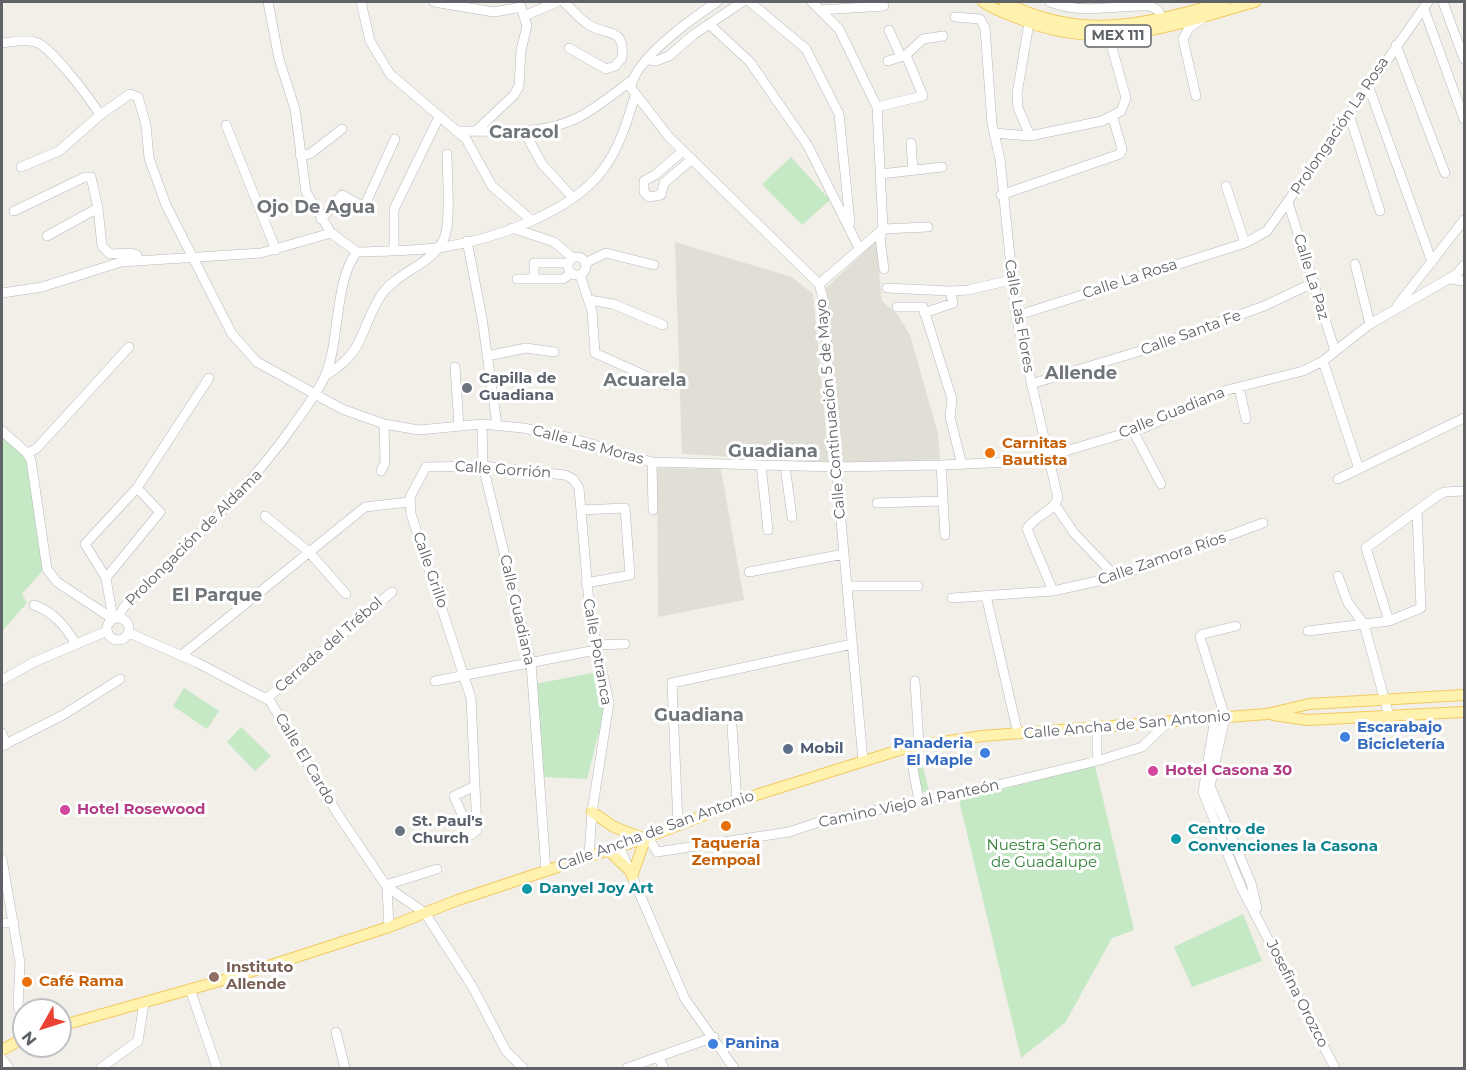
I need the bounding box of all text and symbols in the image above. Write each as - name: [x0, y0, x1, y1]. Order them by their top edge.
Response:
- road number: MEX 111: [1085, 25, 1151, 47]
- street label: Prolongación La Rosa: [1287, 54, 1393, 198]
- district label: Caracol: [489, 122, 559, 144]
- district label: Ojo De Agua: [257, 197, 375, 219]
- street label: Calle La Paz: [1289, 232, 1333, 322]
- street label: Calle La Rosa: [1080, 255, 1180, 303]
- street label: Calle Las Flores: [1000, 258, 1038, 374]
- street label: Calle Continuación 5 de Mayo: [812, 298, 850, 520]
- street label: Calle Santa Fe: [1138, 307, 1244, 359]
- district label: Allende: [1045, 363, 1117, 385]
- place label: Capilla de Guadiana: [479, 370, 556, 405]
- district label: Acuarela: [603, 370, 687, 392]
- marker: Capilla de Guadiana: [460, 381, 474, 395]
- street label: Calle Guadiana: [1116, 383, 1228, 443]
- street label: Calle Las Moras: [530, 421, 646, 469]
- place label: Carnitas Bautista: [1002, 435, 1068, 470]
- district label: Guadiana: [728, 441, 818, 463]
- marker: Carnitas Bautista: [983, 446, 997, 460]
- street label: Calle Gorrión: [454, 458, 552, 482]
- street label: Prolongación de Aldama: [122, 466, 266, 610]
- street label: Calle Zamora Ríos: [1096, 529, 1228, 589]
- street label: Calle Grillo: [409, 530, 451, 610]
- street label: Calle Guadiana: [496, 553, 538, 667]
- district label: El Parque: [172, 585, 262, 607]
- street label: Cerrada del Trébol: [272, 593, 386, 697]
- street label: Calle Potranca: [579, 597, 615, 707]
- district label: Guadiana: [654, 705, 744, 727]
- street label: Calle Ancha de San Antonio: [1023, 707, 1231, 743]
- street label: Calle El Cardo: [271, 710, 339, 808]
- place label: Escarabajo Bicicletería: [1357, 719, 1445, 754]
- marker: Escarabajo Bicicletería: [1338, 730, 1352, 744]
- place label: Panaderia El Maple: [893, 735, 973, 770]
- place label: Mobil: [800, 740, 844, 758]
- marker: Mobil: [781, 742, 795, 756]
- marker: Panaderia El Maple: [978, 746, 992, 760]
- place label: Hotel Casona 30: [1165, 762, 1292, 780]
- marker: Hotel Casona 30: [1146, 764, 1160, 778]
- street label: Camino Viejo al Panteón: [817, 776, 1001, 832]
- street label: Calle Ancha de San Antonio: [555, 787, 757, 875]
- place label: Hotel Rosewood: [77, 801, 205, 819]
- marker: Hotel Rosewood: [58, 803, 72, 817]
- place label: St. Paul's Church: [412, 813, 483, 848]
- marker: Taquería Zempoal: [719, 819, 733, 833]
- place label: Centro de Convenciones la Casona: [1188, 821, 1378, 856]
- marker: St. Paul's Church: [393, 824, 407, 838]
- marker: Centro de Convenciones la Casona: [1169, 832, 1183, 846]
- place label: Taquería Zempoal: [692, 835, 760, 870]
- park label: Nuestra Señora de Guadalupe: [986, 837, 1102, 872]
- place label: Danyel Joy Art: [539, 880, 653, 898]
- marker: Danyel Joy Art: [520, 882, 534, 896]
- street label: Josefina Orozco: [1262, 937, 1332, 1051]
- place label: Instituto Allende: [226, 959, 293, 994]
- marker: Instituto Allende: [207, 970, 221, 984]
- place label: Café Rama: [39, 973, 124, 991]
- marker: Café Rama: [20, 975, 34, 989]
- north arrow: [12, 998, 72, 1058]
- text: N: [18, 1027, 41, 1049]
- place label: Panina: [725, 1035, 780, 1053]
- marker: Panina: [706, 1037, 720, 1051]

